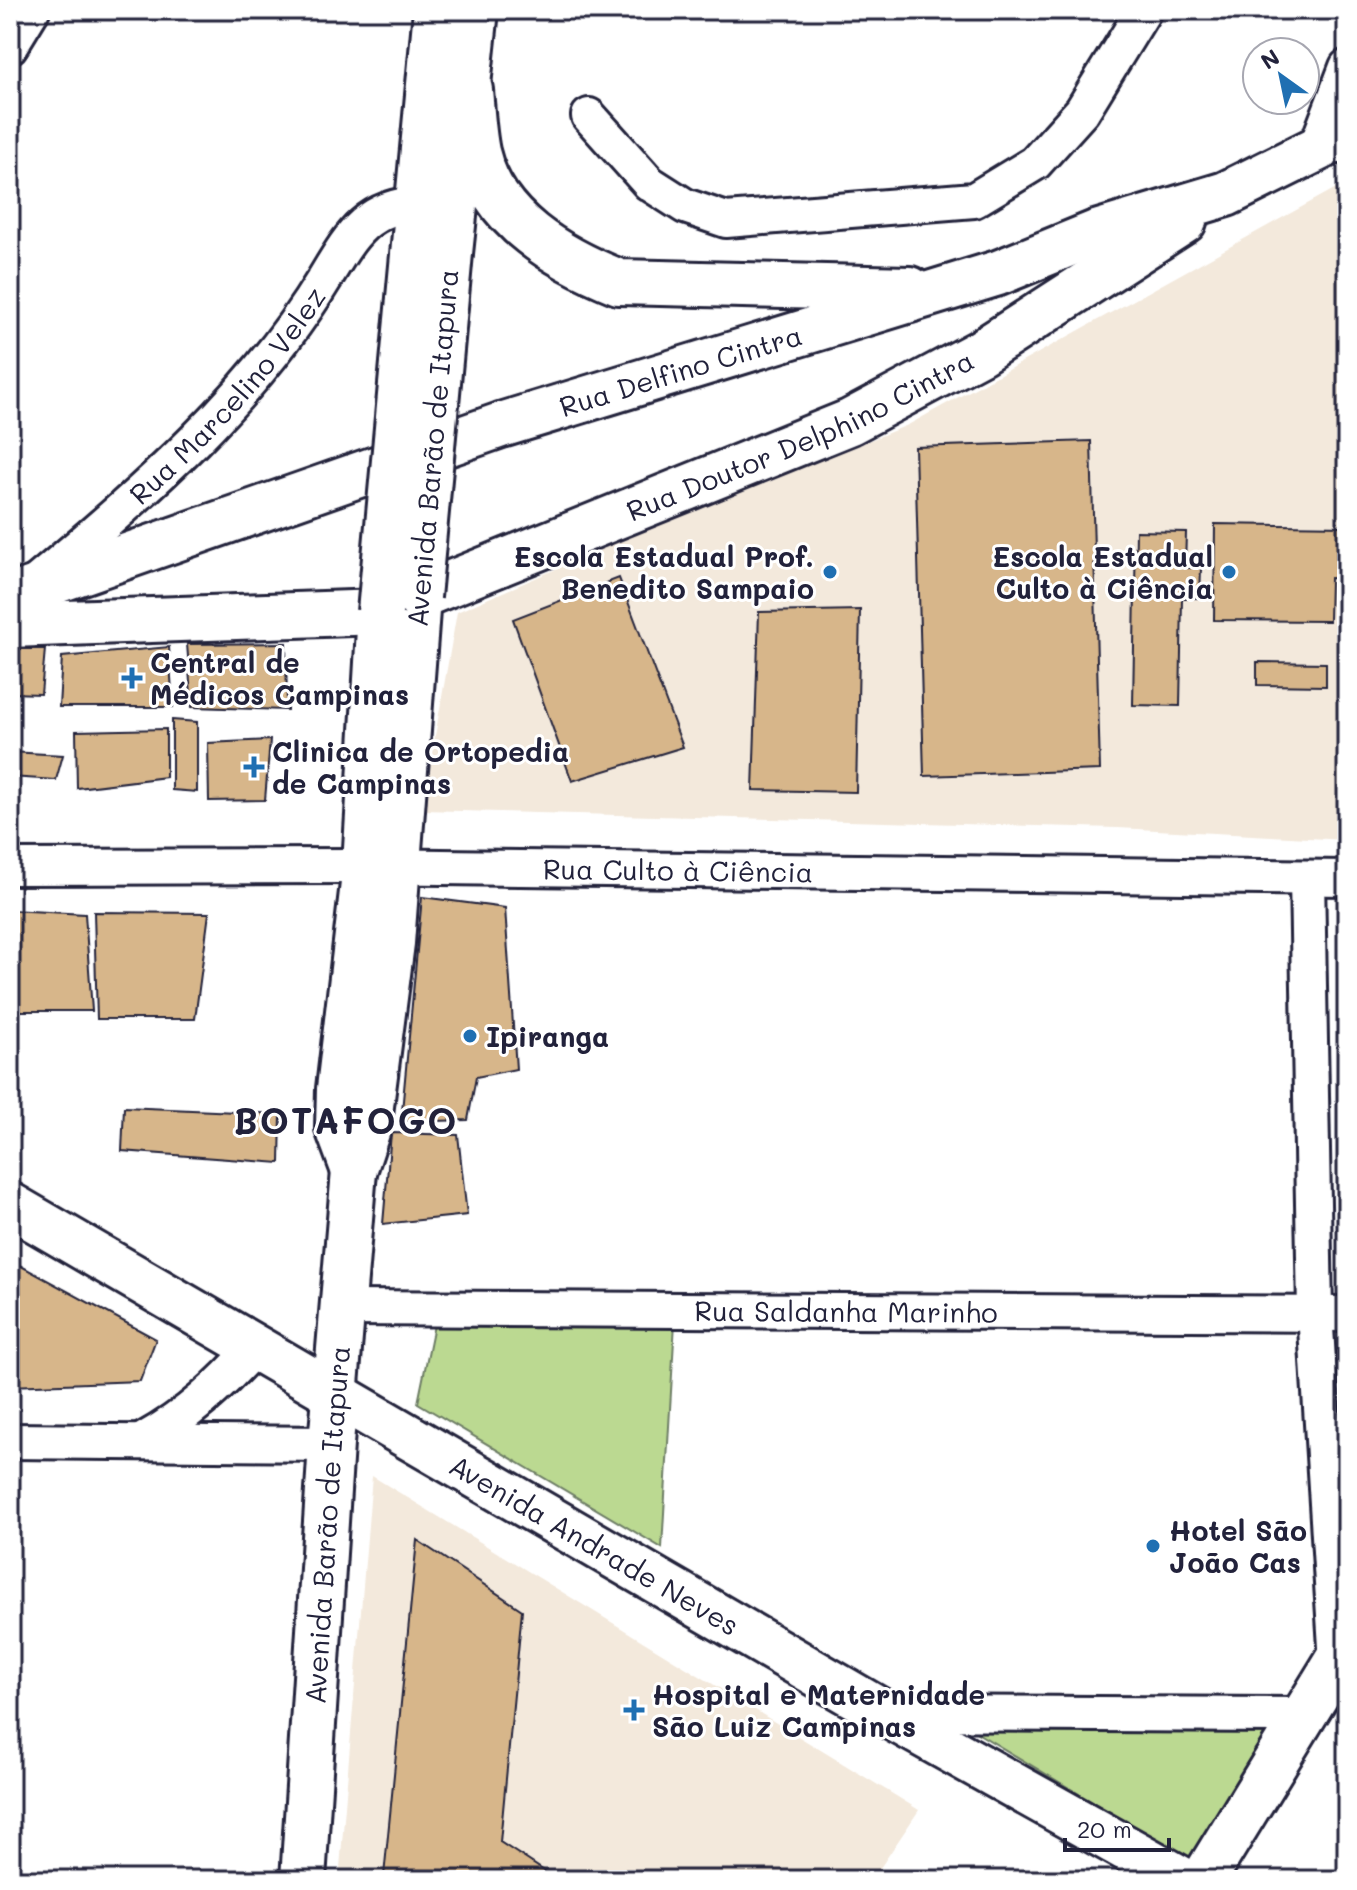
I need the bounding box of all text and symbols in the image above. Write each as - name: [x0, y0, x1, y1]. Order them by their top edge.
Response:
- north arrow: [1241, 36, 1321, 116]
- text: N: [1255, 42, 1285, 76]
- street label: Avenida Barão de Itapura: [398, 268, 466, 628]
- street label: Rua Marcelino Velez: [121, 280, 333, 512]
- street label: Rua Delfino Cintra: [555, 316, 806, 424]
- street label: Rua Doutor Delphino Cintra: [621, 341, 980, 529]
- place label: Escola Estadual Prof. Benedito Sampaio: [514, 538, 814, 606]
- place label: Escola Estadual Culto à Ciência: [992, 538, 1213, 606]
- marker: Escola Estadual Prof. Benedito Sampaio: [821, 563, 839, 581]
- marker: Escola Estadual Culto à Ciência: [1220, 563, 1238, 581]
- place label: Central de Médicos Campinas: [150, 644, 409, 712]
- marker: Central de Médicos Campinas: [121, 667, 143, 689]
- place label: Clinica de Ortopedia de Campinas: [272, 733, 569, 801]
- marker: Clinica de Ortopedia de Campinas: [243, 756, 265, 778]
- street label: Rua Culto à Ciência: [543, 850, 813, 889]
- place label: Ipiranga: [486, 1018, 609, 1054]
- marker: Ipiranga: [461, 1027, 479, 1045]
- district label: BOTAFOGO: [233, 1096, 459, 1143]
- street label: Rua Saldanha Marinho: [694, 1292, 998, 1330]
- street label: Avenida Barão de Itapura: [296, 1344, 357, 1705]
- street label: Avenida Andrade Neves: [443, 1446, 746, 1643]
- place label: Hotel São João Cas: [1169, 1512, 1307, 1580]
- marker: Hotel São João Cas: [1144, 1537, 1162, 1555]
- place label: Hospital e Maternidade São Luiz Campinas: [652, 1676, 985, 1744]
- marker: Hospital e Maternidade São Luiz Campinas: [623, 1699, 645, 1721]
- scale bar: [1065, 1802, 1169, 1852]
- text: 20 m: [1077, 1813, 1132, 1844]

